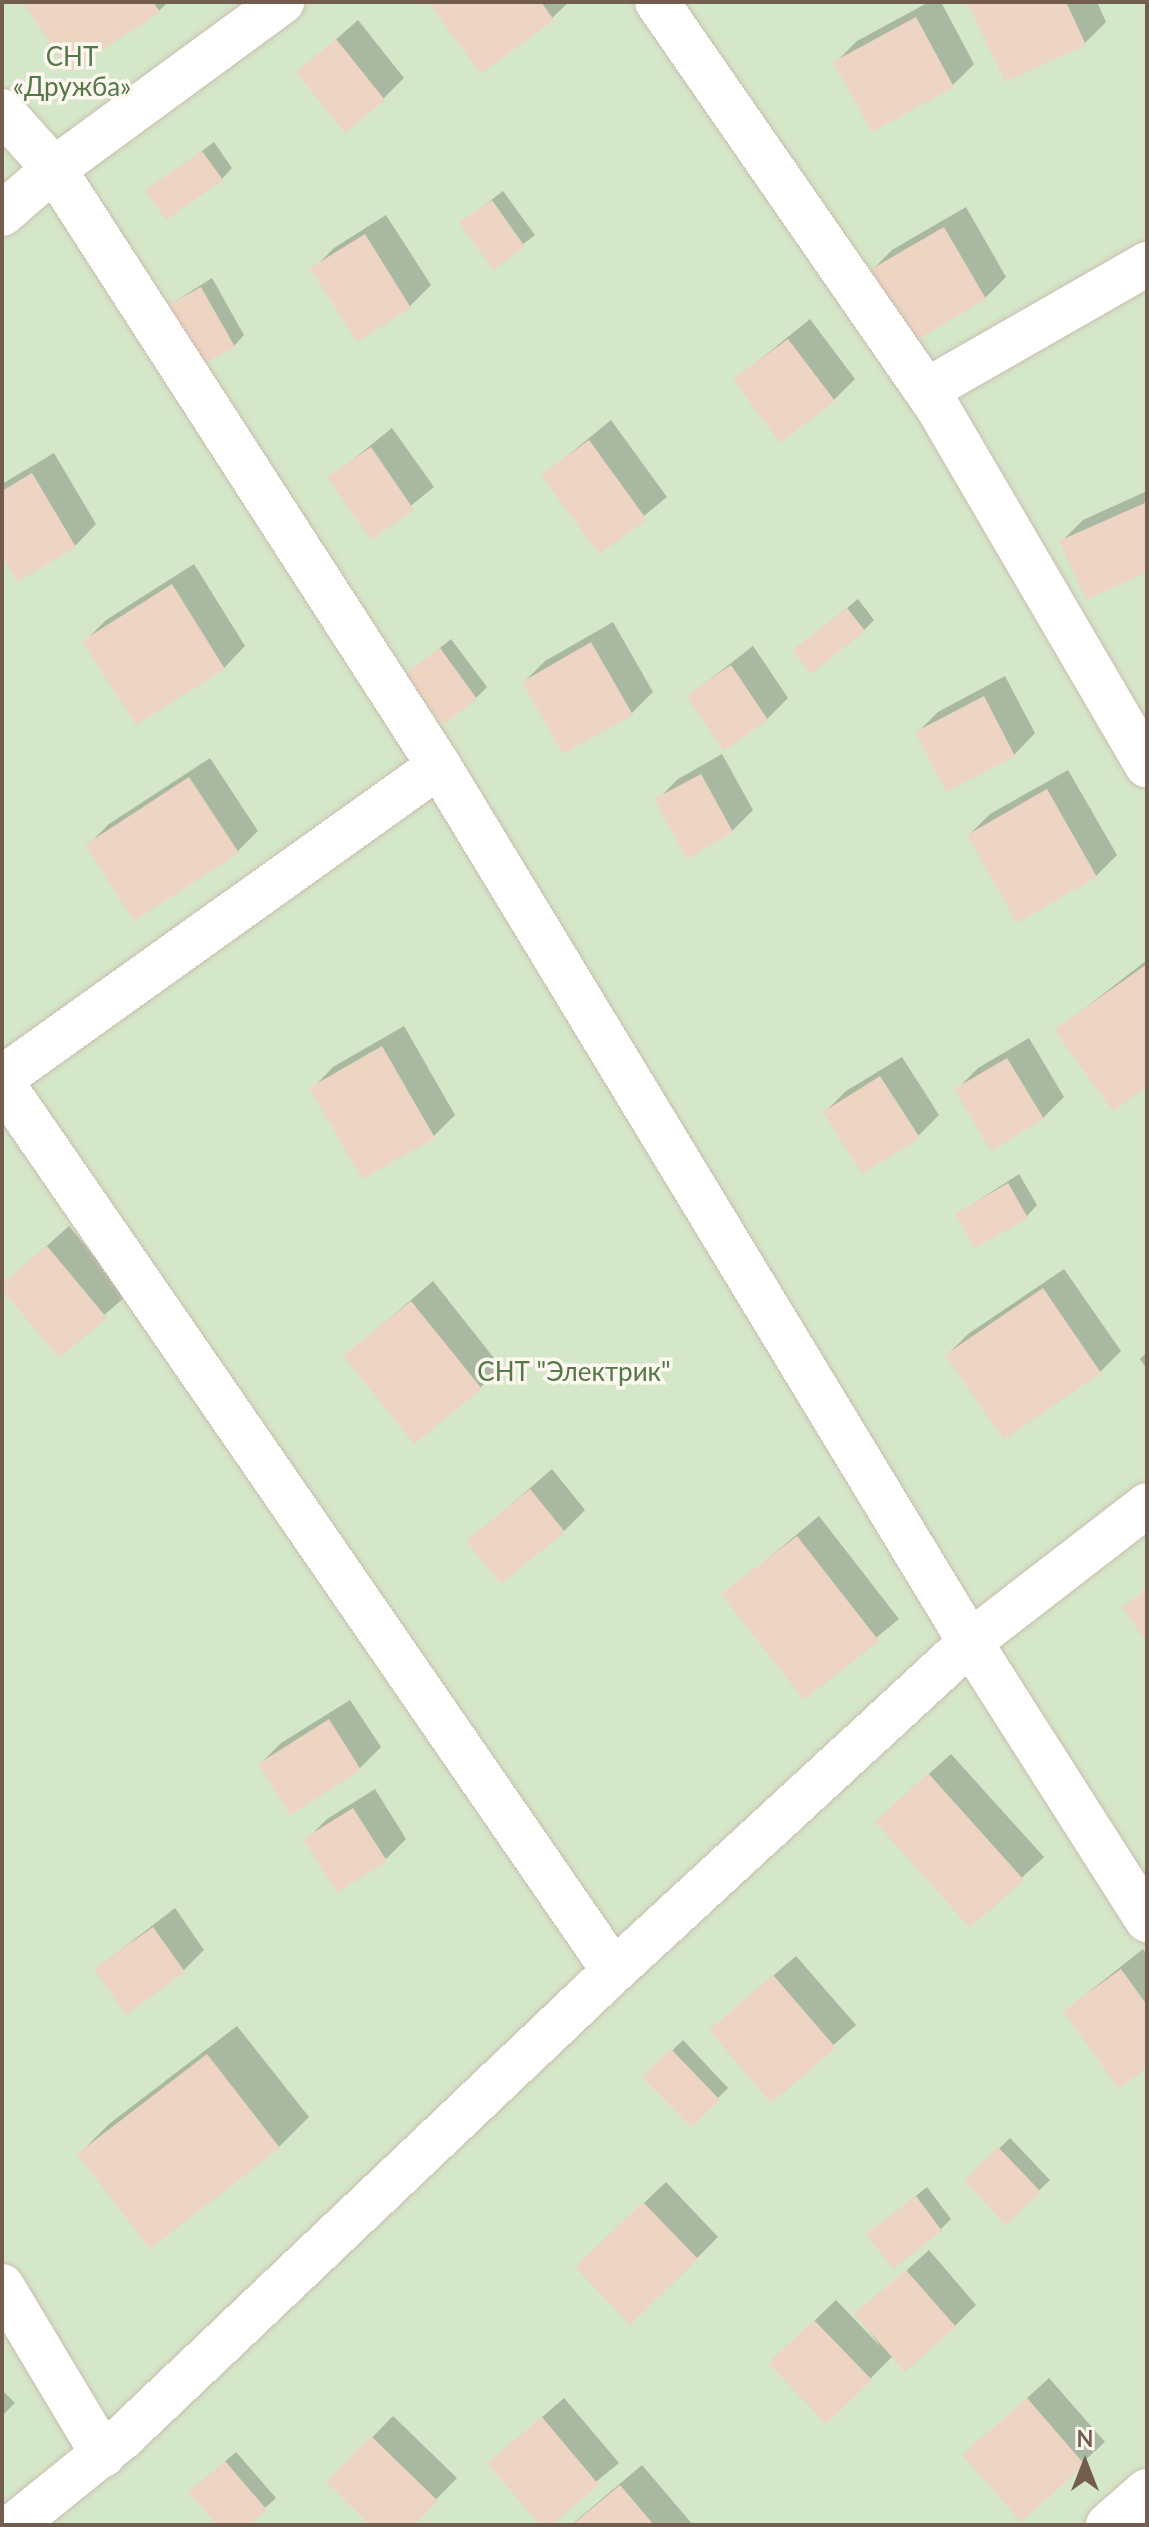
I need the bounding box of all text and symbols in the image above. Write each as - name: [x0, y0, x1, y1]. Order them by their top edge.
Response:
- park label: СНТ «Дружба»: [13, 41, 131, 102]
- park label: СНТ "Электрик": [477, 1356, 671, 1388]
- north arrow: [1045, 2423, 1125, 2503]
- text: N: [1077, 2425, 1093, 2452]

